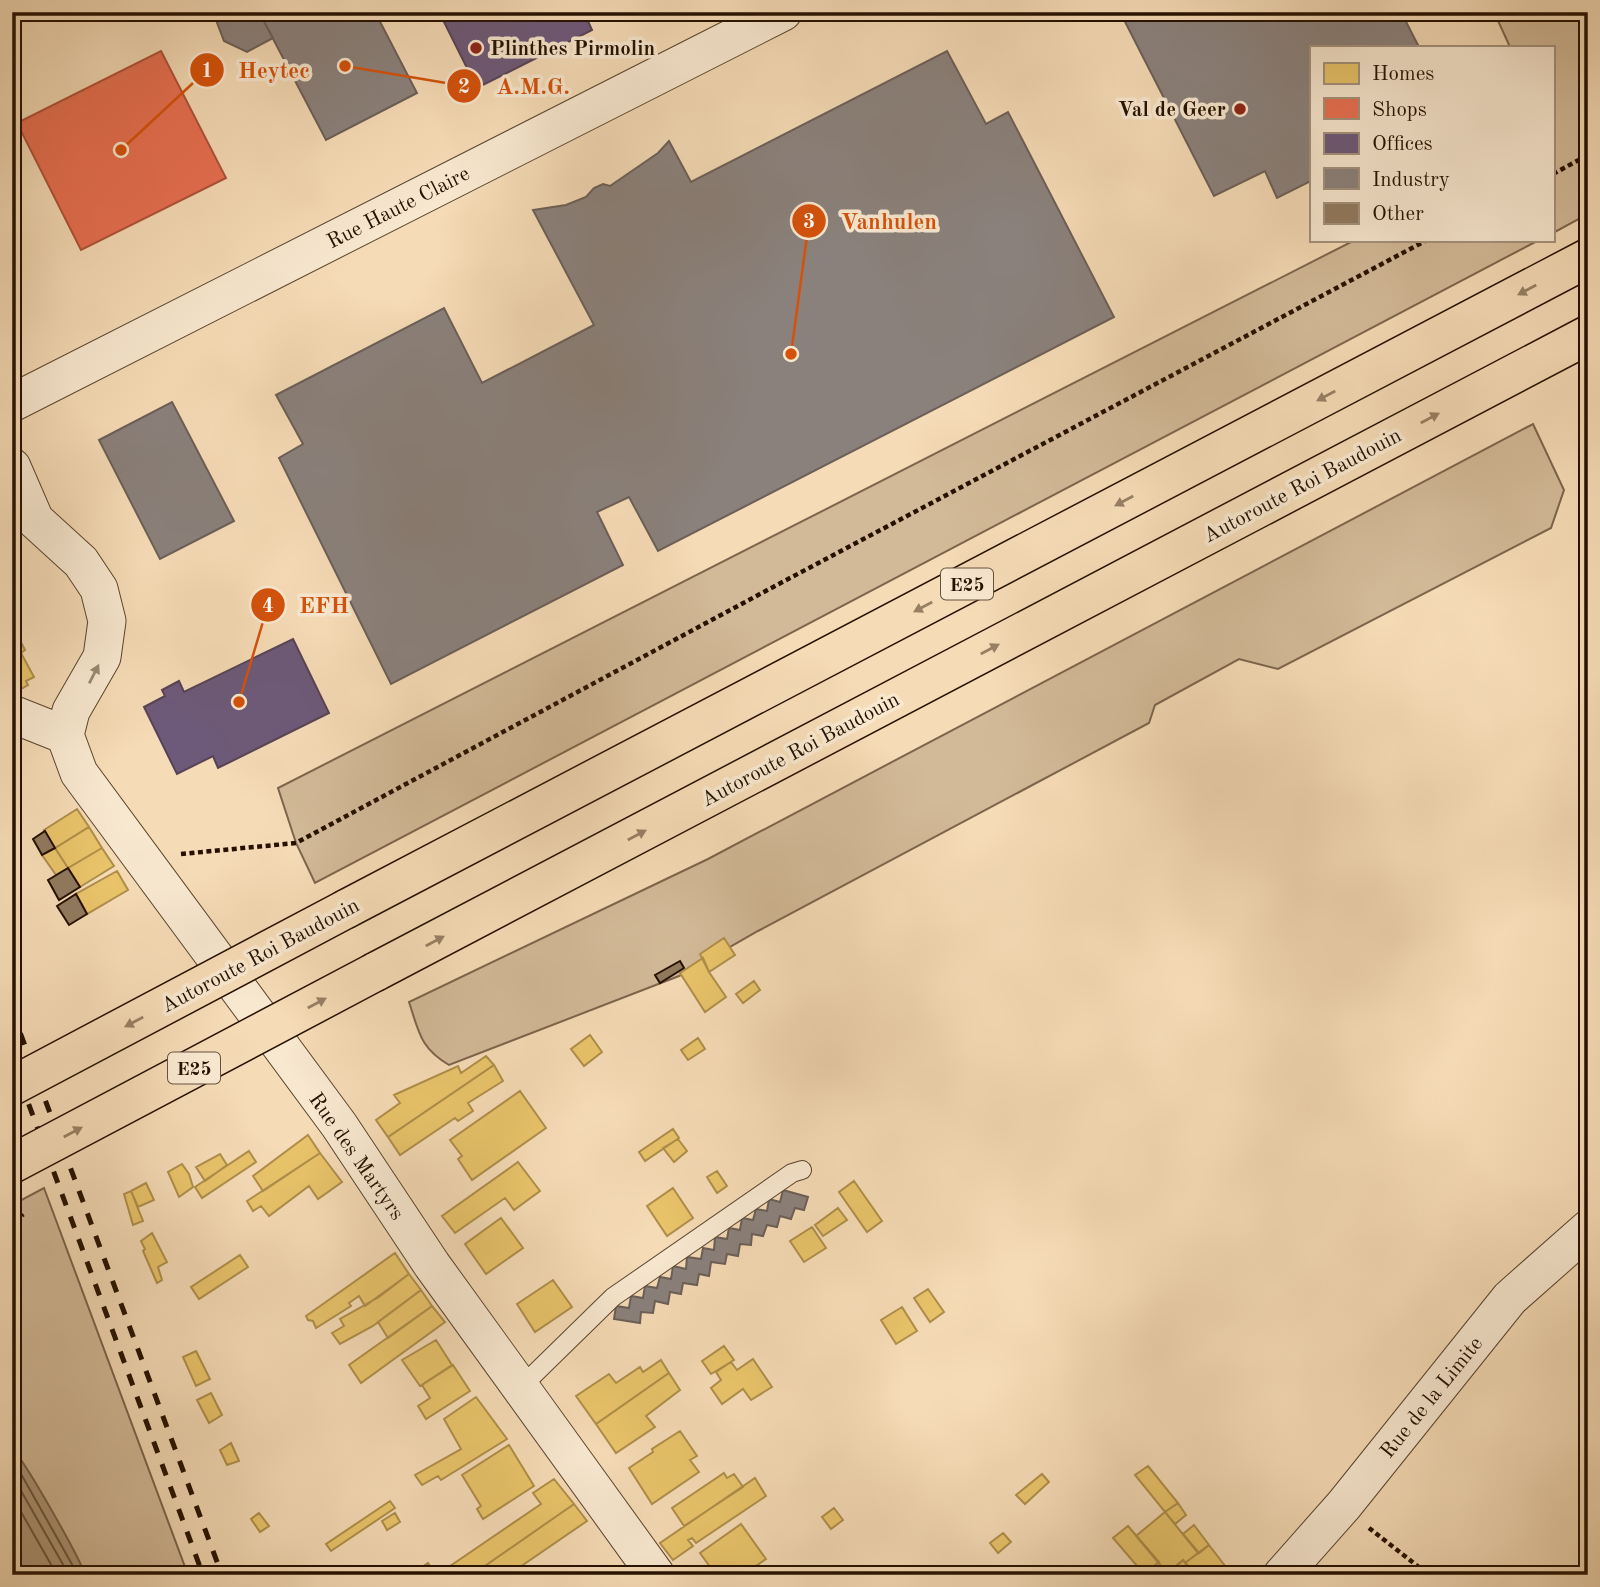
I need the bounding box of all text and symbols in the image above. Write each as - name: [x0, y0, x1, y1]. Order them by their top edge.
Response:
- place label: Plinthes Pirmolin: [490, 39, 655, 60]
- marker: Plinthes Pirmolin: [468, 40, 484, 56]
- legend: [1310, 46, 1554, 242]
- callout: Heytec: [189, 48, 324, 92]
- text: Heytec: [238, 60, 310, 83]
- text: 1: [201, 61, 213, 82]
- callout: A.M.G.: [447, 64, 583, 108]
- text: Homes: [1372, 64, 1434, 85]
- text: A.M.G.: [496, 76, 570, 99]
- text: 2: [458, 77, 470, 98]
- place label: Val de Geer: [1118, 100, 1226, 121]
- text: Shops: [1372, 100, 1427, 121]
- marker: Val de Geer: [1232, 101, 1248, 117]
- text: Offices: [1372, 134, 1433, 155]
- street label: Rue Haute Claire: [324, 163, 473, 253]
- text: Industry: [1372, 170, 1450, 191]
- callout: Vanhulen: [792, 199, 951, 243]
- text: Other: [1372, 204, 1424, 225]
- text: Vanhulen: [841, 211, 937, 234]
- text: 3: [803, 212, 815, 233]
- one-way arrow: [1517, 284, 1537, 296]
- one-way arrow: [1316, 390, 1336, 401]
- one-way arrow: [1420, 412, 1440, 424]
- street label: Autoroute Roi Baudouin: [1200, 425, 1405, 547]
- one-way arrow: [1114, 496, 1134, 507]
- road number: E25: [941, 568, 993, 600]
- callout: EFH: [250, 583, 364, 627]
- text: EFH: [299, 595, 349, 618]
- text: 4: [262, 596, 274, 617]
- one-way arrow: [913, 601, 933, 613]
- one-way arrow: [980, 643, 1000, 655]
- one-way arrow: [88, 664, 99, 684]
- street label: Autoroute Roi Baudouin: [698, 689, 903, 811]
- one-way arrow: [627, 829, 647, 841]
- street label: Autoroute Roi Baudouin: [158, 895, 363, 1017]
- one-way arrow: [425, 935, 445, 946]
- one-way arrow: [307, 997, 327, 1009]
- one-way arrow: [124, 1016, 144, 1027]
- road number: E25: [168, 1052, 220, 1084]
- street label: Rue des Martyrs: [304, 1089, 407, 1224]
- one-way arrow: [63, 1127, 83, 1139]
- street label: Rue de la Limite: [1377, 1333, 1487, 1463]

